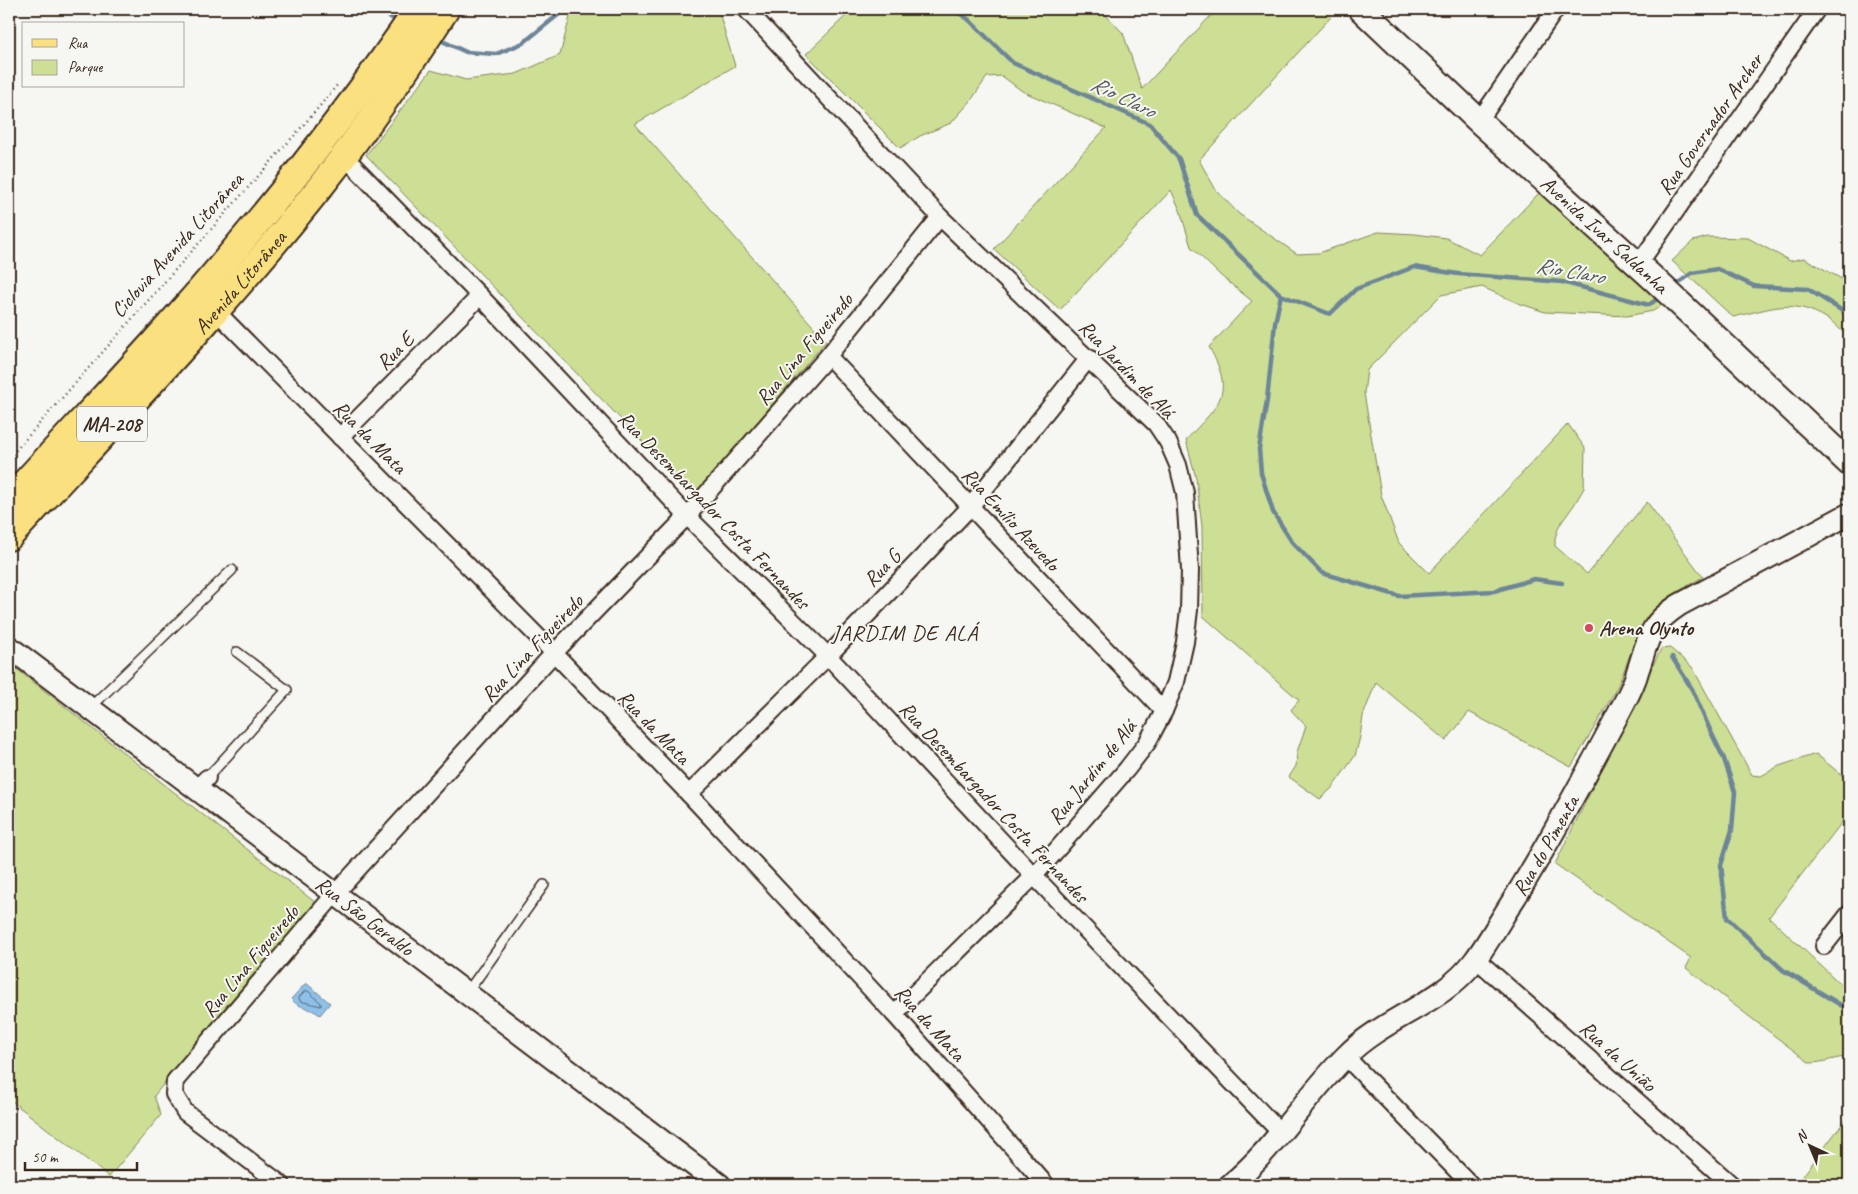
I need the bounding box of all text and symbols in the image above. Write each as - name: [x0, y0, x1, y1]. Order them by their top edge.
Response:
- legend: [22, 22, 185, 88]
- text: Rua: [68, 34, 88, 53]
- street label: Rua Governador Archer: [1652, 47, 1769, 200]
- text: Parque: [68, 58, 104, 77]
- water label: Rio Claro: [1086, 70, 1163, 126]
- street label: Ciclovia Avenida Litorânea: [105, 168, 249, 322]
- street label: Avenida Ivar Saldanha: [1535, 170, 1675, 300]
- street label: Avenida Litorânea: [187, 225, 291, 339]
- water label: Rio Claro: [1534, 251, 1609, 291]
- street label: Rua Lina Figueiredo: [750, 286, 859, 410]
- street label: Rua Jardim de Alá: [1074, 314, 1182, 425]
- street label: Rua E: [371, 325, 421, 375]
- street label: Rua da Mata: [328, 395, 413, 480]
- street label: Rua Desembargador Costa Fernandes: [612, 405, 817, 616]
- road number: MA-208: [77, 406, 147, 442]
- street label: Rua Emílio Azevedo: [956, 462, 1067, 578]
- street label: Rua G: [858, 542, 908, 592]
- street label: Rua Lina Figueiredo: [475, 587, 590, 707]
- place label: Arena Olynto: [1599, 615, 1695, 641]
- district label: JARDIM DE ALÁ: [831, 619, 980, 647]
- marker: Arena Olynto: [1583, 622, 1595, 634]
- street label: Rua da Mata: [612, 684, 697, 771]
- street label: Rua Desembargador Costa Fernandes: [894, 696, 1095, 909]
- street label: Rua Jardim de Alá: [1042, 713, 1143, 830]
- street label: Rua do Pimenta: [1506, 789, 1586, 900]
- street label: Rua São Geraldo: [310, 871, 420, 963]
- street label: Rua Lina Figueiredo: [196, 898, 305, 1022]
- street label: Rua da Mata: [889, 980, 972, 1068]
- street label: Rua da União: [1574, 1015, 1663, 1098]
- north arrow: [1786, 1122, 1836, 1172]
- text: N: [1792, 1126, 1812, 1146]
- scale bar: [25, 1139, 138, 1171]
- text: 50 m: [32, 1148, 59, 1167]

